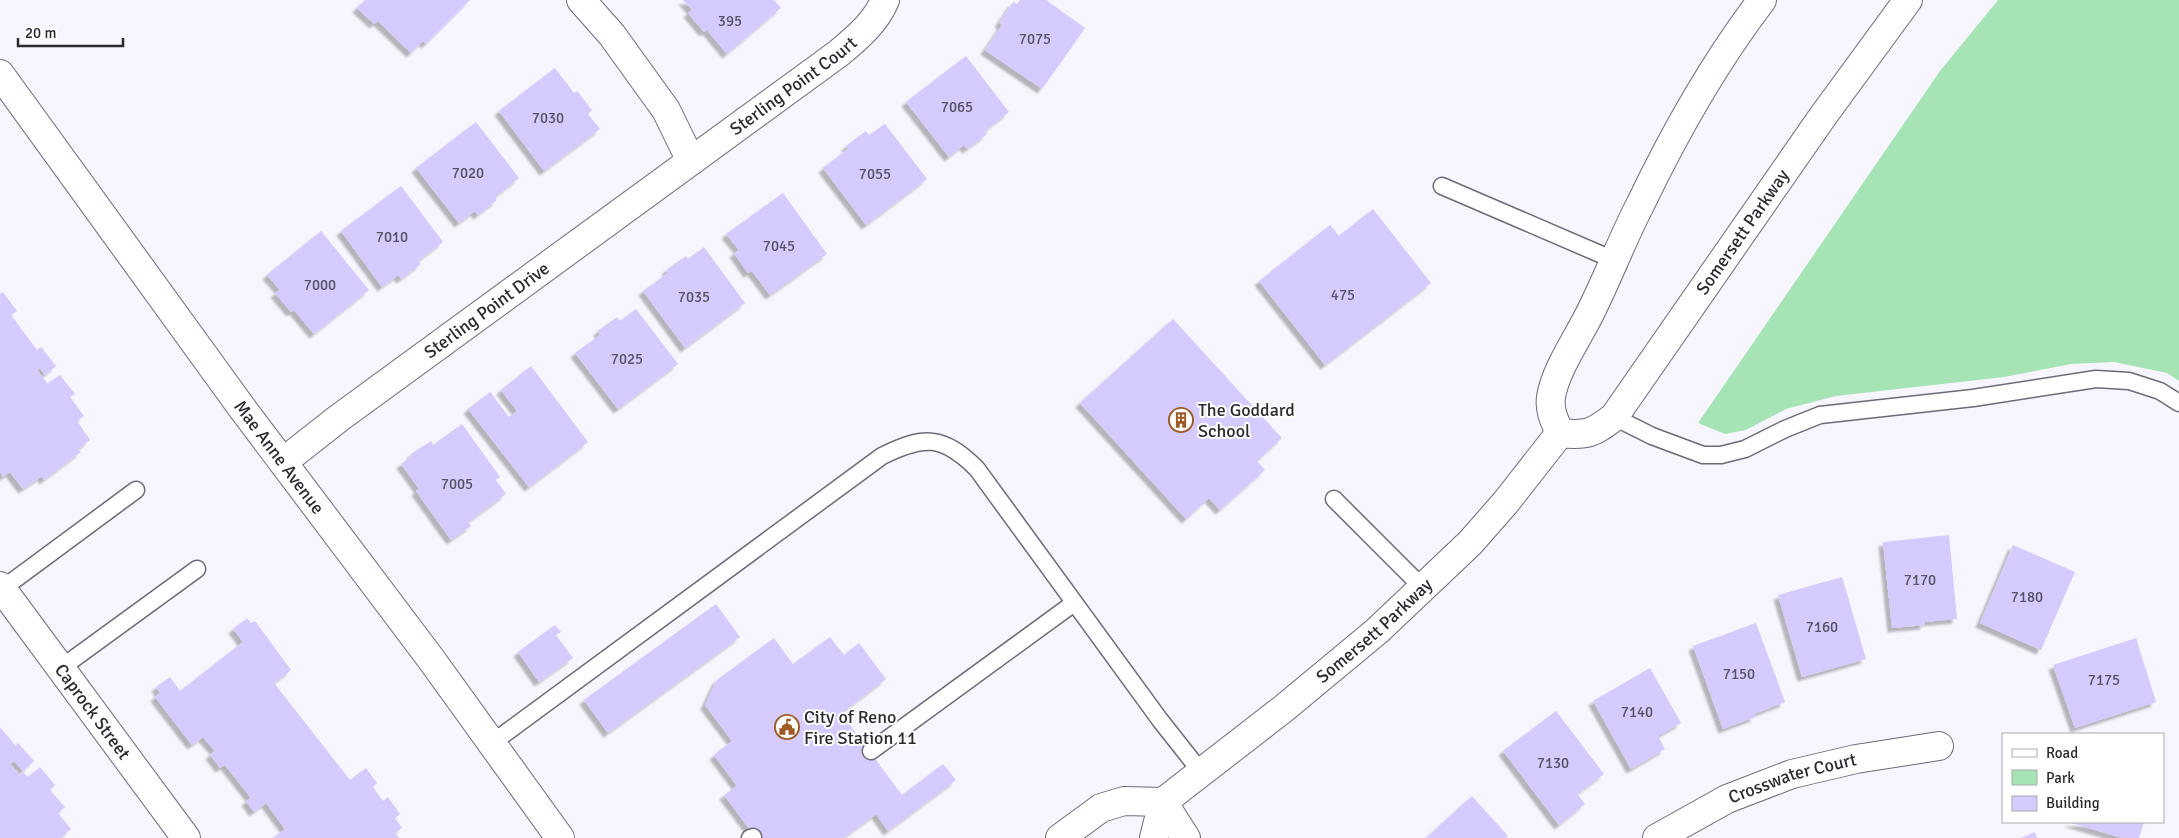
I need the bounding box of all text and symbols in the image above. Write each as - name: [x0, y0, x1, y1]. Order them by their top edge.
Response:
- house number: 395: [718, 12, 742, 30]
- scale bar: [18, 15, 122, 47]
- text: 20 m: [25, 24, 56, 42]
- house number: 7075: [1019, 30, 1051, 48]
- street label: Sterling Point Court: [725, 32, 861, 140]
- house number: 7065: [941, 98, 973, 116]
- house number: 7030: [532, 109, 564, 127]
- house number: 7020: [452, 164, 484, 182]
- house number: 7055: [859, 165, 891, 183]
- street label: Somersett Parkway: [1691, 165, 1794, 299]
- house number: 7010: [376, 228, 408, 246]
- house number: 7045: [763, 237, 795, 255]
- street label: Sterling Point Drive: [420, 257, 554, 363]
- house number: 7000: [304, 276, 336, 294]
- house number: 475: [1331, 286, 1355, 304]
- house number: 7035: [678, 288, 710, 306]
- house number: 7025: [611, 350, 643, 368]
- street label: Mae Anne Avenue: [229, 396, 329, 518]
- place label: The Goddard School: [1198, 399, 1295, 442]
- building icon: The Goddard School: [1168, 407, 1194, 433]
- house number: 7005: [441, 475, 473, 493]
- house number: 7170: [1904, 571, 1936, 589]
- street label: Somersett Parkway: [1312, 573, 1437, 688]
- house number: 7180: [2011, 588, 2043, 606]
- house number: 7160: [1806, 618, 1838, 636]
- street label: Caprock Street: [50, 659, 135, 764]
- house number: 7150: [1723, 665, 1755, 683]
- house number: 7175: [2088, 671, 2120, 689]
- house number: 7140: [1621, 703, 1653, 721]
- place label: City of Reno Fire Station 11: [804, 706, 917, 749]
- public building icon: City of Reno Fire Station 11: [774, 714, 800, 740]
- legend: [2002, 733, 2164, 823]
- text: Road: [2046, 744, 2078, 762]
- street label: Crosswater Court: [1725, 748, 1859, 808]
- house number: 7130: [1537, 754, 1569, 772]
- text: Park: [2046, 769, 2075, 787]
- text: Building: [2046, 794, 2100, 812]

